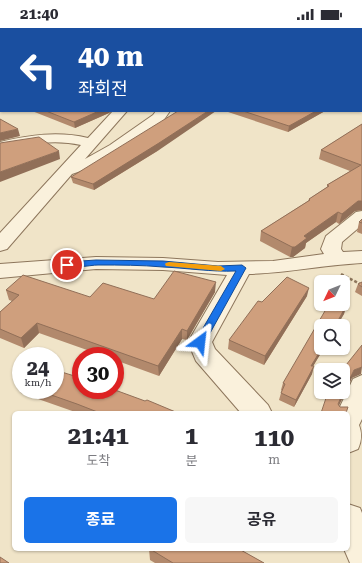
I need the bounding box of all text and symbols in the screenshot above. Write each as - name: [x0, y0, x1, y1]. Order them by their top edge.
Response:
- text: 21:40: [20, 5, 58, 23]
- text: 40 m: [78, 40, 143, 73]
- icon: left: [12, 44, 64, 96]
- text: 좌회전: [78, 78, 128, 99]
- pin: [50, 248, 84, 282]
- icon: arrive: [56, 254, 78, 276]
- north arrow: [314, 275, 350, 311]
- map controls: [314, 275, 350, 399]
- button: search: [314, 319, 350, 355]
- position arrow: [179, 321, 221, 363]
- speed limit sign: 30: [72, 347, 124, 399]
- text: 24: [27, 356, 49, 380]
- button: layers: [314, 363, 350, 399]
- text: km/h: [25, 377, 51, 388]
- text: 21:41: [68, 422, 129, 450]
- text: 1: [185, 422, 198, 450]
- text: 110: [254, 424, 294, 452]
- text: m: [268, 452, 280, 467]
- text: 도착: [86, 453, 110, 468]
- text: 분: [185, 453, 197, 468]
- button: 종료: [24, 497, 177, 543]
- button: 공유: [185, 497, 338, 543]

